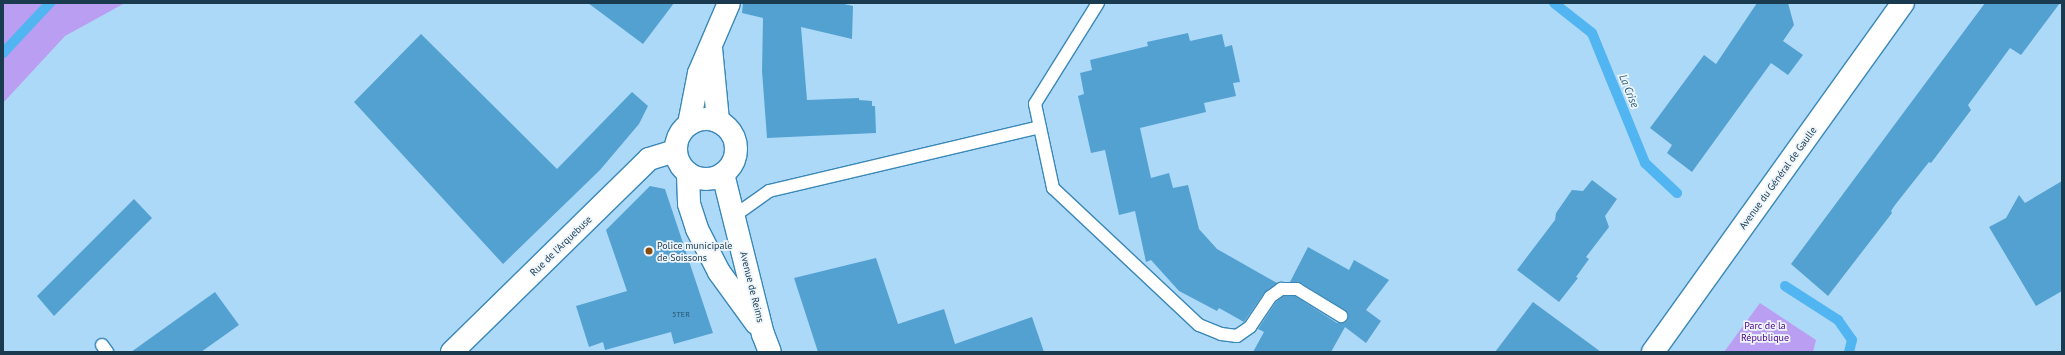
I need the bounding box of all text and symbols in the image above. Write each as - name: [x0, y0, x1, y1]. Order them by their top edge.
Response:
- water label: La Crise: [1616, 72, 1642, 110]
- street label: Avenue du Général de Gaulle: [1737, 124, 1819, 232]
- street label: Rue de l'Arquebuse: [528, 213, 594, 279]
- place label: Police municipale de Soissons: [657, 239, 732, 262]
- marker: Police municipale de Soissons: [644, 246, 654, 256]
- street label: Avenue de Reims: [737, 250, 767, 324]
- house number: 5TER: [672, 310, 690, 320]
- park label: Parc de la République: [1741, 319, 1789, 342]

